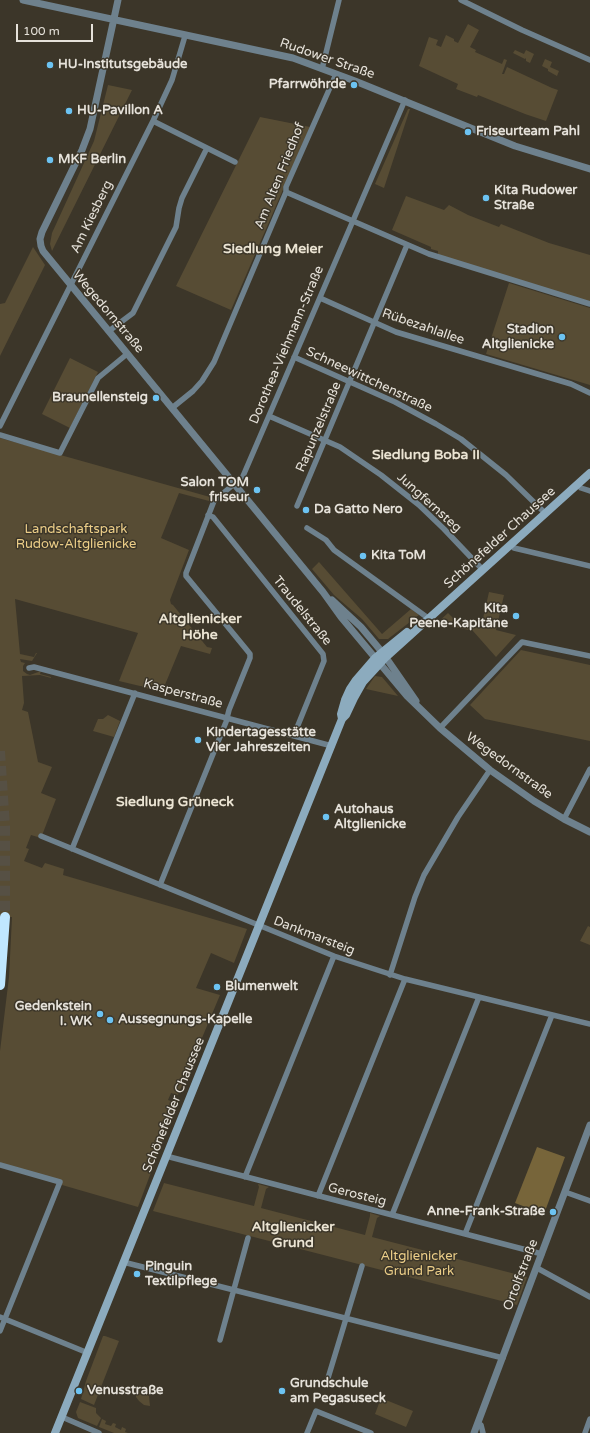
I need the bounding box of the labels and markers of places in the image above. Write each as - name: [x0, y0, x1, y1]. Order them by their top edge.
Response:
- place label: HU-Institutsgebäude: [58, 57, 187, 73]
- marker: HU-Institutsgebäude: [45, 60, 55, 70]
- place label: Pfarrwöhrde: [269, 77, 346, 93]
- marker: Pfarrwöhrde: [349, 80, 359, 90]
- place label: HU-Pavillon A: [77, 103, 163, 119]
- marker: HU-Pavillon A: [64, 106, 74, 116]
- place label: Friseurteam Pahl: [476, 124, 580, 140]
- marker: Friseurteam Pahl: [463, 127, 473, 137]
- place label: MKF Berlin: [58, 152, 126, 168]
- marker: MKF Berlin: [45, 155, 55, 165]
- place label: Kita Rudower Straße: [494, 183, 577, 214]
- marker: Kita Rudower Straße: [481, 193, 491, 203]
- place label: Stadion Altglienicke: [482, 322, 554, 353]
- marker: Stadion Altglienicke: [557, 332, 567, 342]
- place label: Braunellensteig: [52, 390, 148, 406]
- marker: Braunellensteig: [151, 393, 161, 403]
- place label: Salon TOM friseur: [181, 475, 249, 506]
- marker: Salon TOM friseur: [252, 485, 262, 495]
- place label: Da Gatto Nero: [314, 502, 403, 518]
- marker: Da Gatto Nero: [301, 505, 311, 515]
- place label: Kita ToM: [371, 548, 426, 564]
- marker: Kita ToM: [358, 551, 368, 561]
- place label: Kita Peene-Kapitäne: [409, 601, 508, 632]
- marker: Kita Peene-Kapitäne: [511, 611, 521, 621]
- place label: Kindertagesstätte Vier Jahreszeiten: [206, 725, 316, 756]
- marker: Kindertagesstätte Vier Jahreszeiten: [193, 735, 203, 745]
- place label: Autohaus Altglienicke: [334, 802, 406, 833]
- marker: Autohaus Altglienicke: [321, 812, 331, 822]
- place label: Blumenwelt: [225, 979, 298, 995]
- marker: Blumenwelt: [212, 982, 222, 992]
- place label: Gedenkstein I. WK: [15, 999, 92, 1030]
- marker: Gedenkstein I. WK: [95, 1009, 105, 1019]
- place label: Aussegnungs-Kapelle: [118, 1012, 252, 1028]
- marker: Aussegnungs-Kapelle: [105, 1015, 115, 1025]
- place label: Anne-Frank-Straße: [427, 1204, 545, 1220]
- marker: Anne-Frank-Straße: [548, 1207, 558, 1217]
- place label: Pinguin Textilpflege: [145, 1259, 217, 1290]
- marker: Pinguin Textilpflege: [132, 1269, 142, 1279]
- place label: Grundschule am Pegasuseck: [290, 1376, 386, 1407]
- place label: Venusstraße: [87, 1383, 163, 1399]
- marker: Venusstraße: [74, 1386, 84, 1396]
- marker: Grundschule am Pegasuseck: [277, 1386, 287, 1396]

